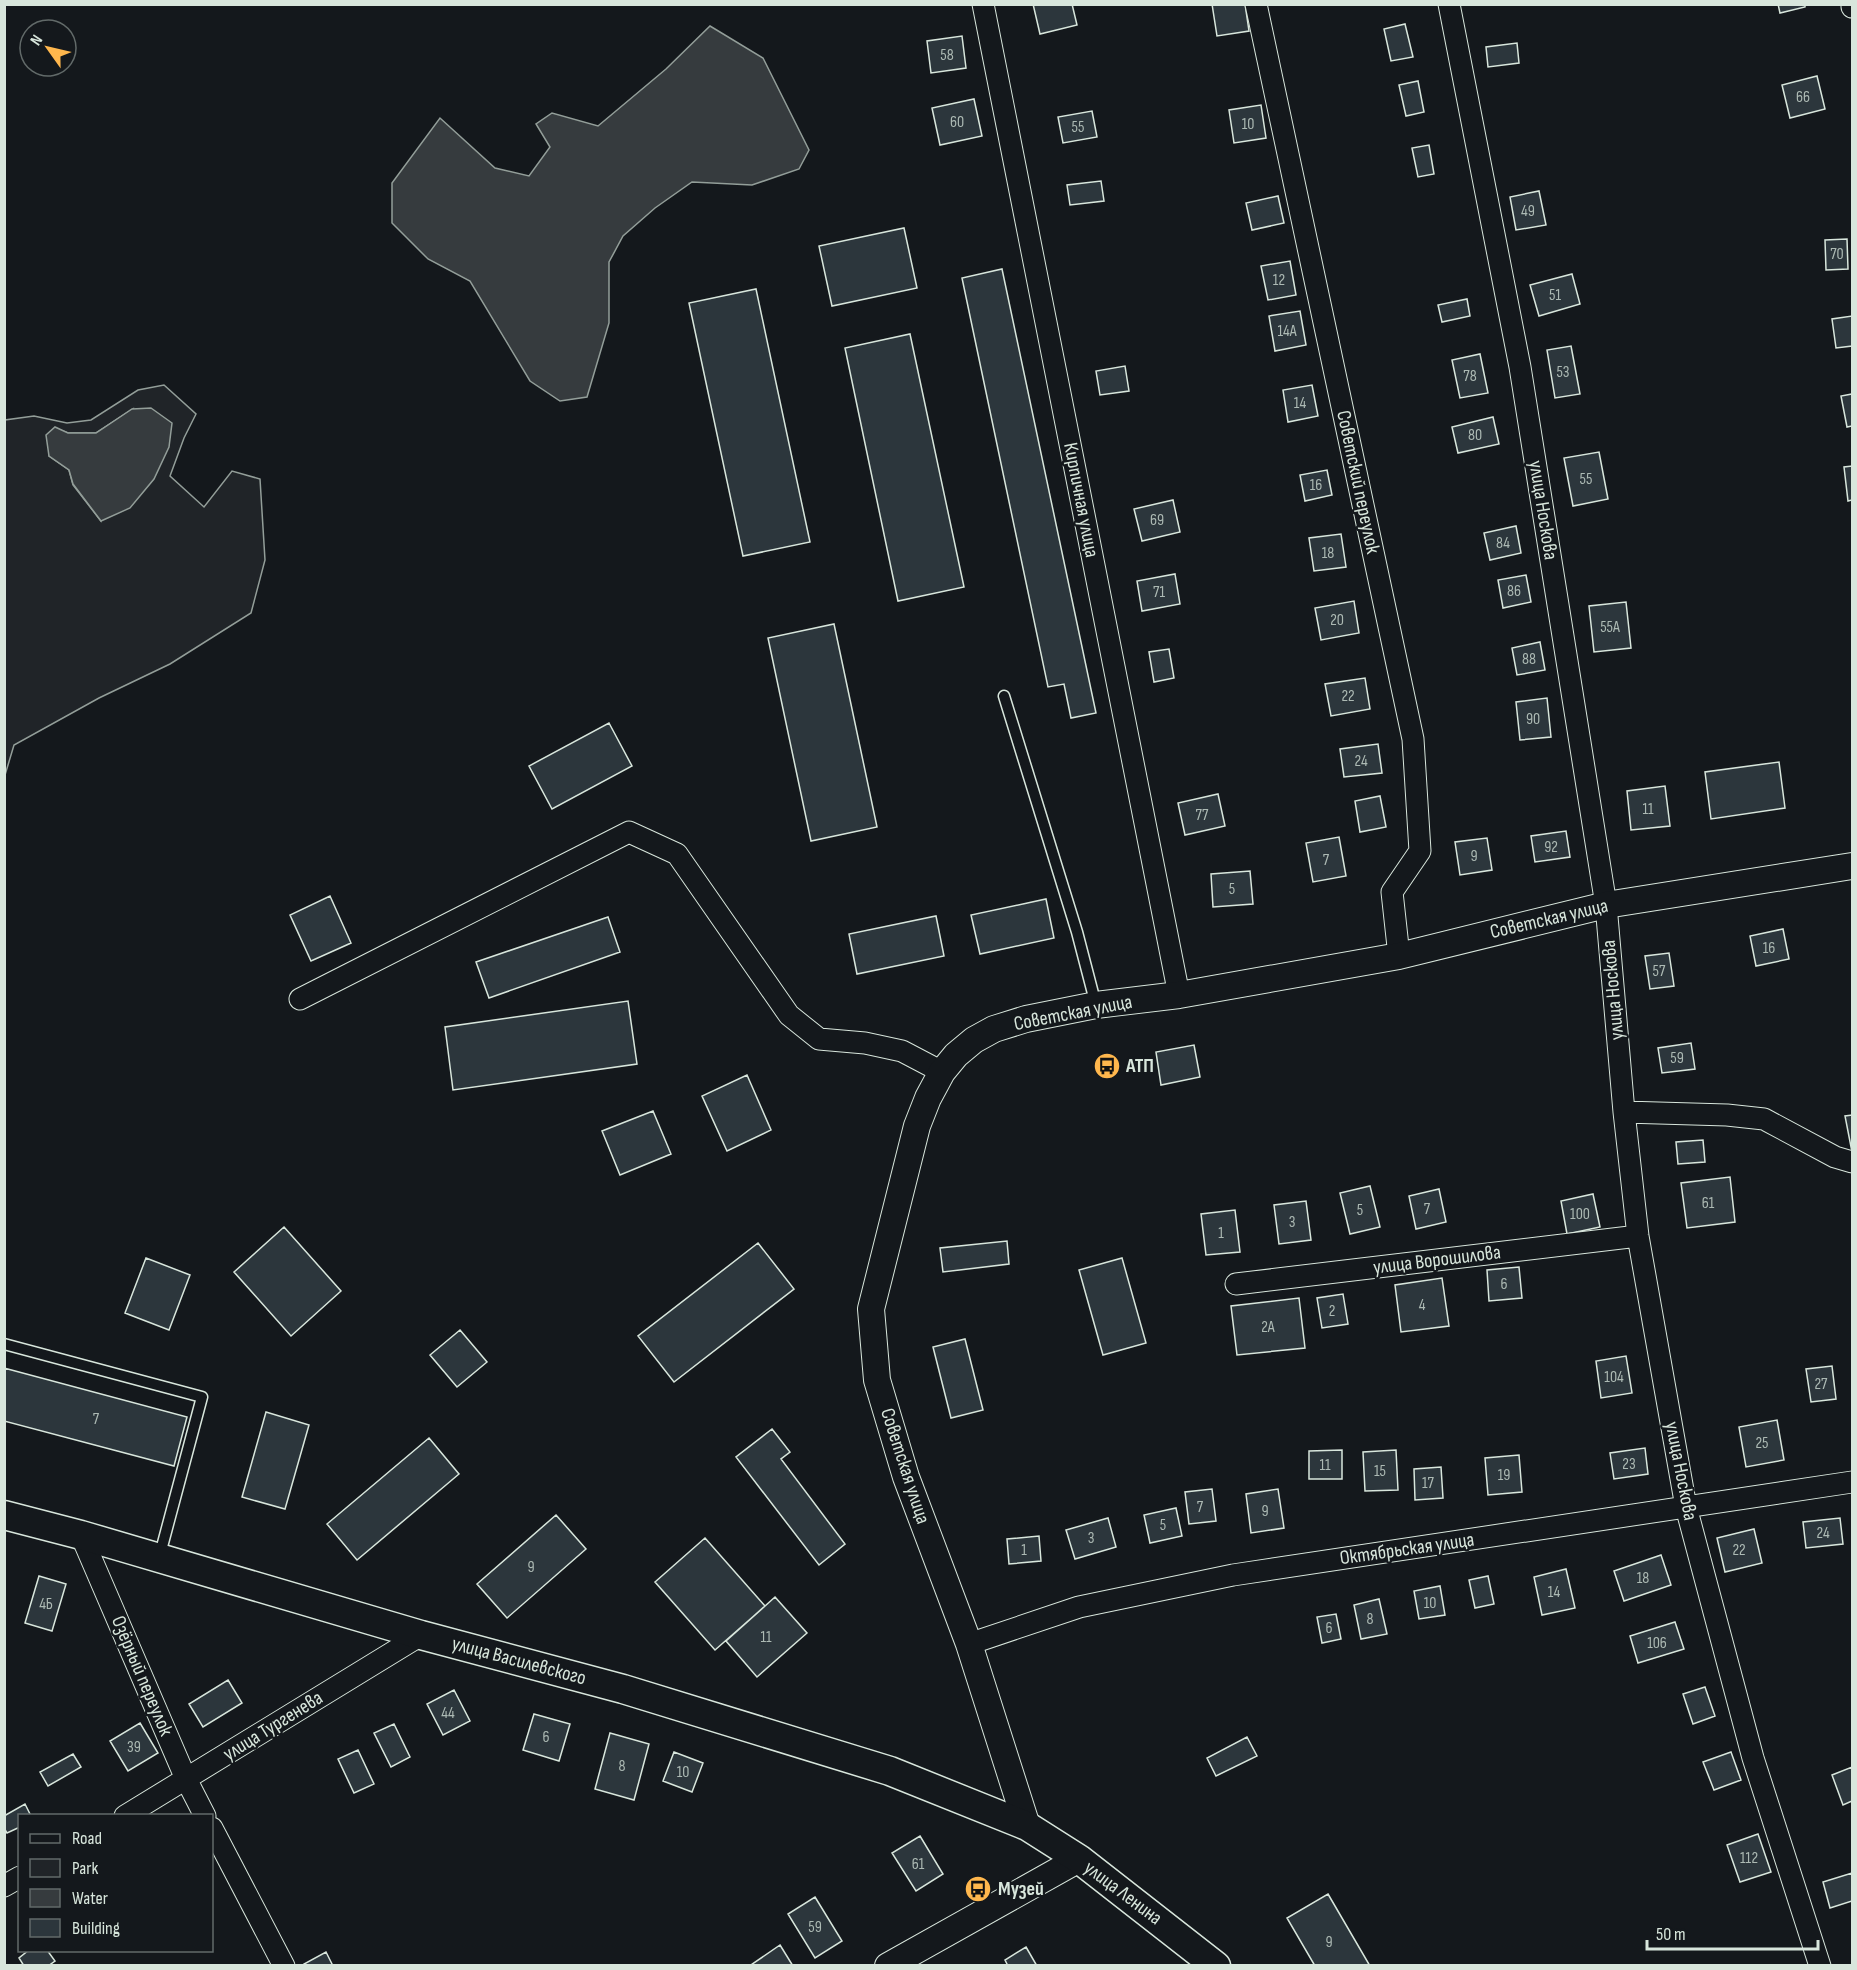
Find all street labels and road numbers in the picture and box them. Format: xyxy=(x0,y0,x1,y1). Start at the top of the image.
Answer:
street label: Советский переулок xyxy=(1331,408,1385,556)
street label: Кирпичная улица xyxy=(1058,440,1104,560)
street label: улица Носкова xyxy=(1523,459,1563,561)
street label: Советская улица xyxy=(1488,894,1610,944)
street label: улица Носкова xyxy=(1597,939,1629,1041)
street label: Советская улица xyxy=(1012,990,1134,1036)
street label: улица Ворошилова xyxy=(1372,1240,1502,1280)
street label: Советская улица xyxy=(875,1405,935,1527)
street label: улица Носкова xyxy=(1660,1419,1702,1523)
street label: Октябрьская улица xyxy=(1338,1528,1476,1570)
street label: Озёрный переулок xyxy=(106,1612,178,1740)
street label: улица Василевского xyxy=(449,1632,589,1690)
street label: улица Тургенева xyxy=(219,1686,327,1766)
street label: улица Ленина xyxy=(1079,1856,1167,1930)

